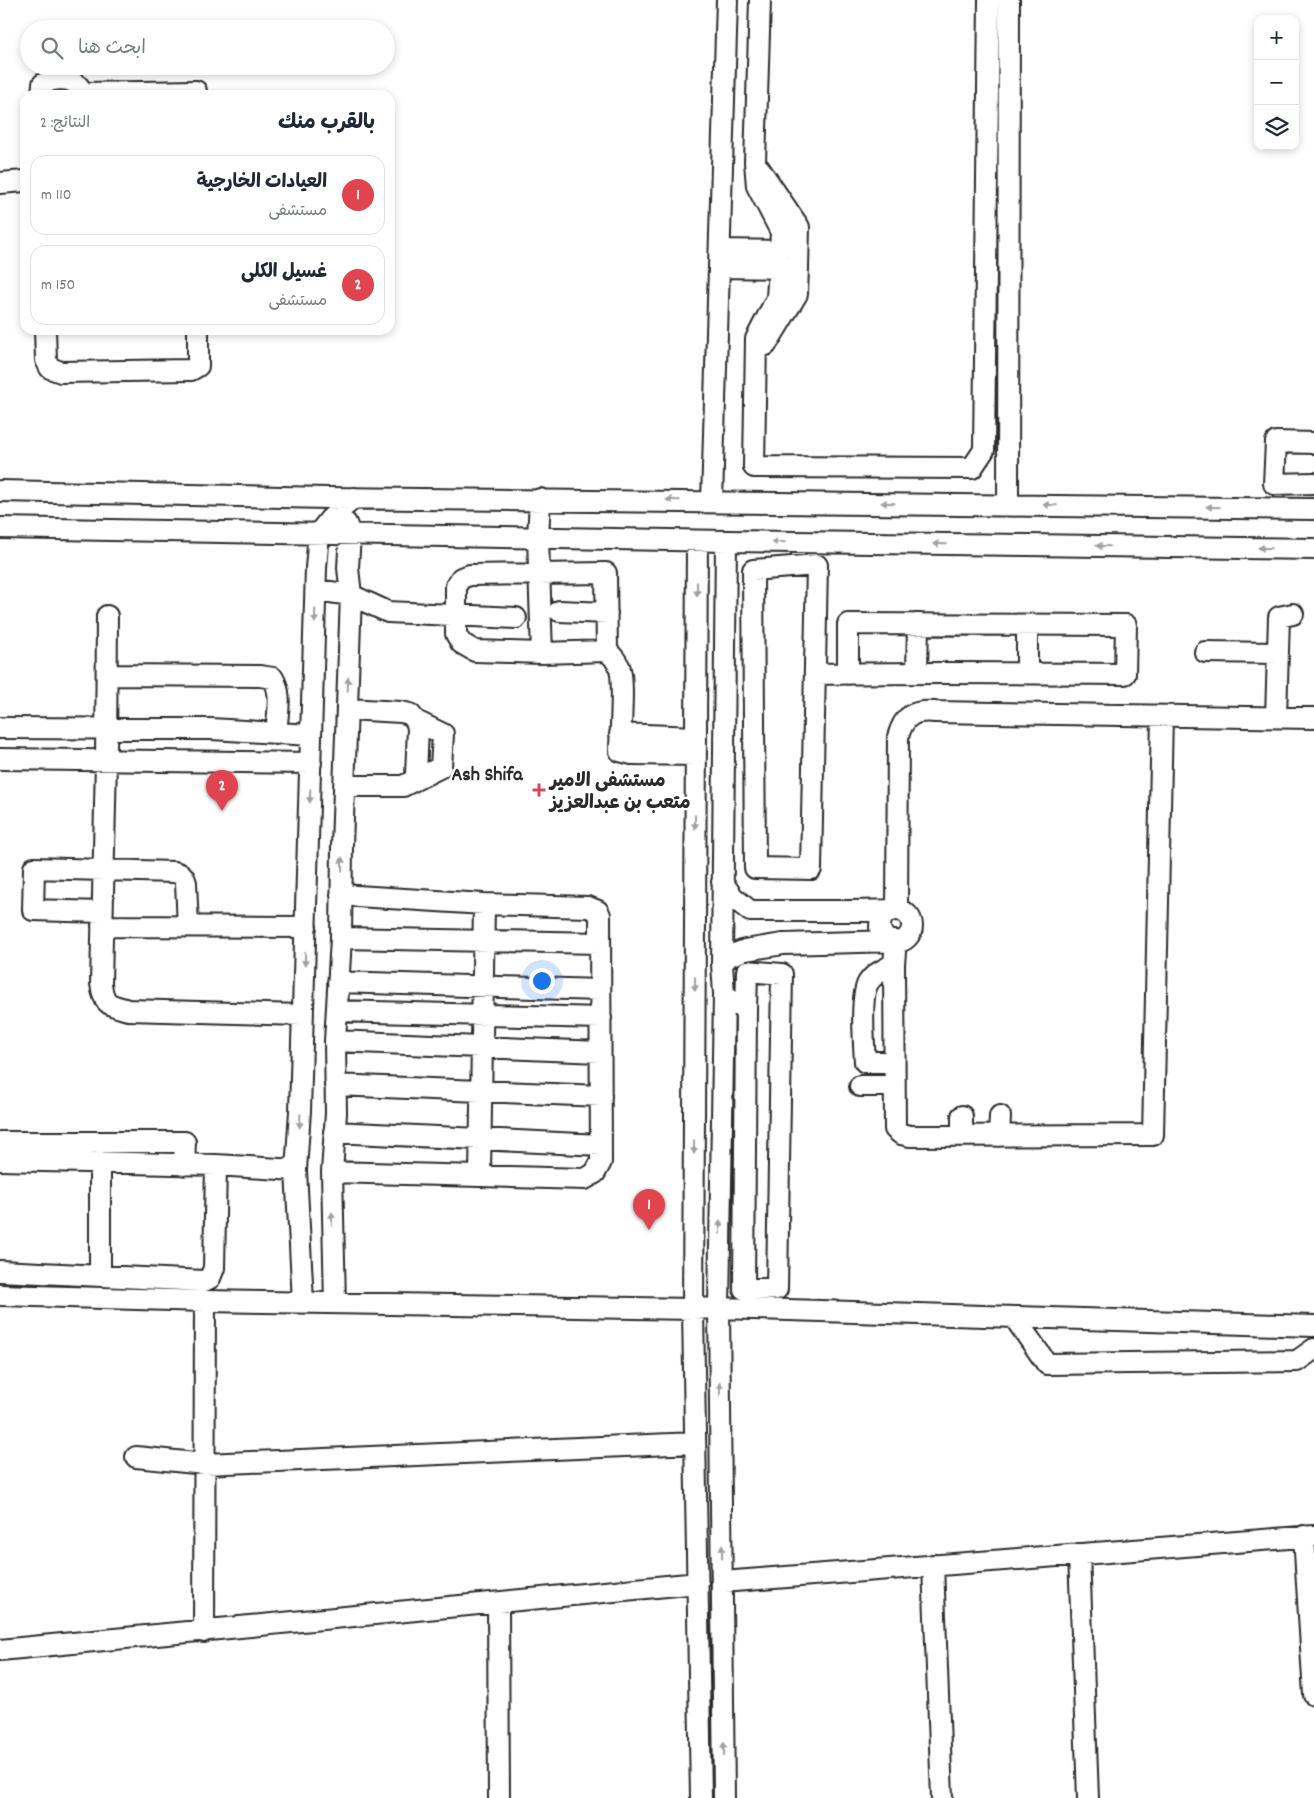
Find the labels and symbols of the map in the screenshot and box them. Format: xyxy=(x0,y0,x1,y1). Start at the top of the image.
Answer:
one-way arrow xyxy=(665,496,681,504)
one-way arrow xyxy=(880,499,896,507)
one-way arrow xyxy=(1042,501,1058,509)
one-way arrow xyxy=(1205,503,1221,511)
one-way arrow xyxy=(770,538,786,546)
one-way arrow xyxy=(932,540,948,548)
one-way arrow xyxy=(1095,542,1111,550)
one-way arrow xyxy=(1257,544,1273,552)
one-way arrow xyxy=(693,582,701,598)
one-way arrow xyxy=(310,609,318,625)
one-way arrow xyxy=(344,676,352,692)
district label: Ash Shifa xyxy=(451,762,523,790)
place label: مستشفى الامير متعب بن عبدالعزيز xyxy=(548,769,690,818)
pin: 2 xyxy=(206,770,238,811)
marker: مستشفى الامير متعب بن عبدالعزيز xyxy=(532,783,546,797)
one-way arrow xyxy=(306,789,314,805)
one-way arrow xyxy=(691,814,699,830)
one-way arrow xyxy=(338,856,346,872)
one-way arrow xyxy=(300,951,308,967)
your location xyxy=(529,968,555,994)
one-way arrow xyxy=(690,977,698,993)
one-way arrow xyxy=(295,1113,303,1129)
one-way arrow xyxy=(689,1139,697,1155)
pin: 1 xyxy=(633,1189,665,1230)
one-way arrow xyxy=(328,1210,336,1226)
one-way arrow xyxy=(716,1219,724,1235)
one-way arrow xyxy=(716,1381,724,1397)
one-way arrow xyxy=(718,1544,726,1560)
one-way arrow xyxy=(720,1741,728,1757)

